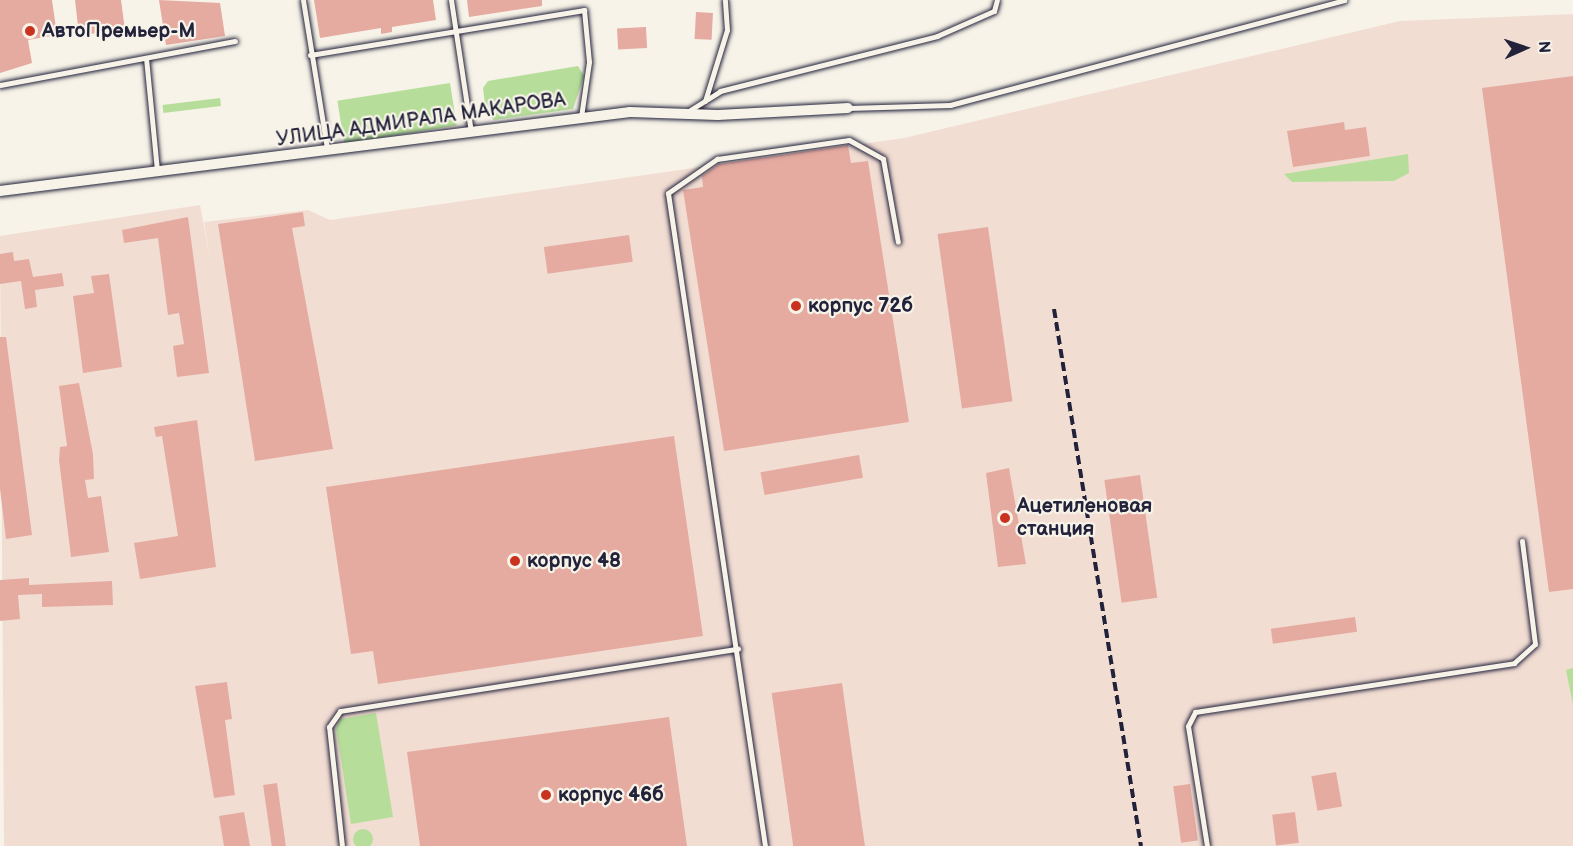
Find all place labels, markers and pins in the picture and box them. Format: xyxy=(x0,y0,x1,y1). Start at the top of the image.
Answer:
place label: АвтоПремьер-М xyxy=(42,19,195,43)
marker: АвтоПремьер-М xyxy=(23,24,37,38)
place label: корпус 72б xyxy=(808,294,913,318)
marker: корпус 72б xyxy=(789,299,803,313)
place label: Ацетиленовая станция xyxy=(1017,494,1152,541)
marker: Ацетиленовая станция xyxy=(998,511,1012,525)
place label: корпус 48 xyxy=(527,549,621,573)
marker: корпус 48 xyxy=(508,554,522,568)
place label: корпус 46б xyxy=(558,783,664,807)
marker: корпус 46б xyxy=(539,788,553,802)

